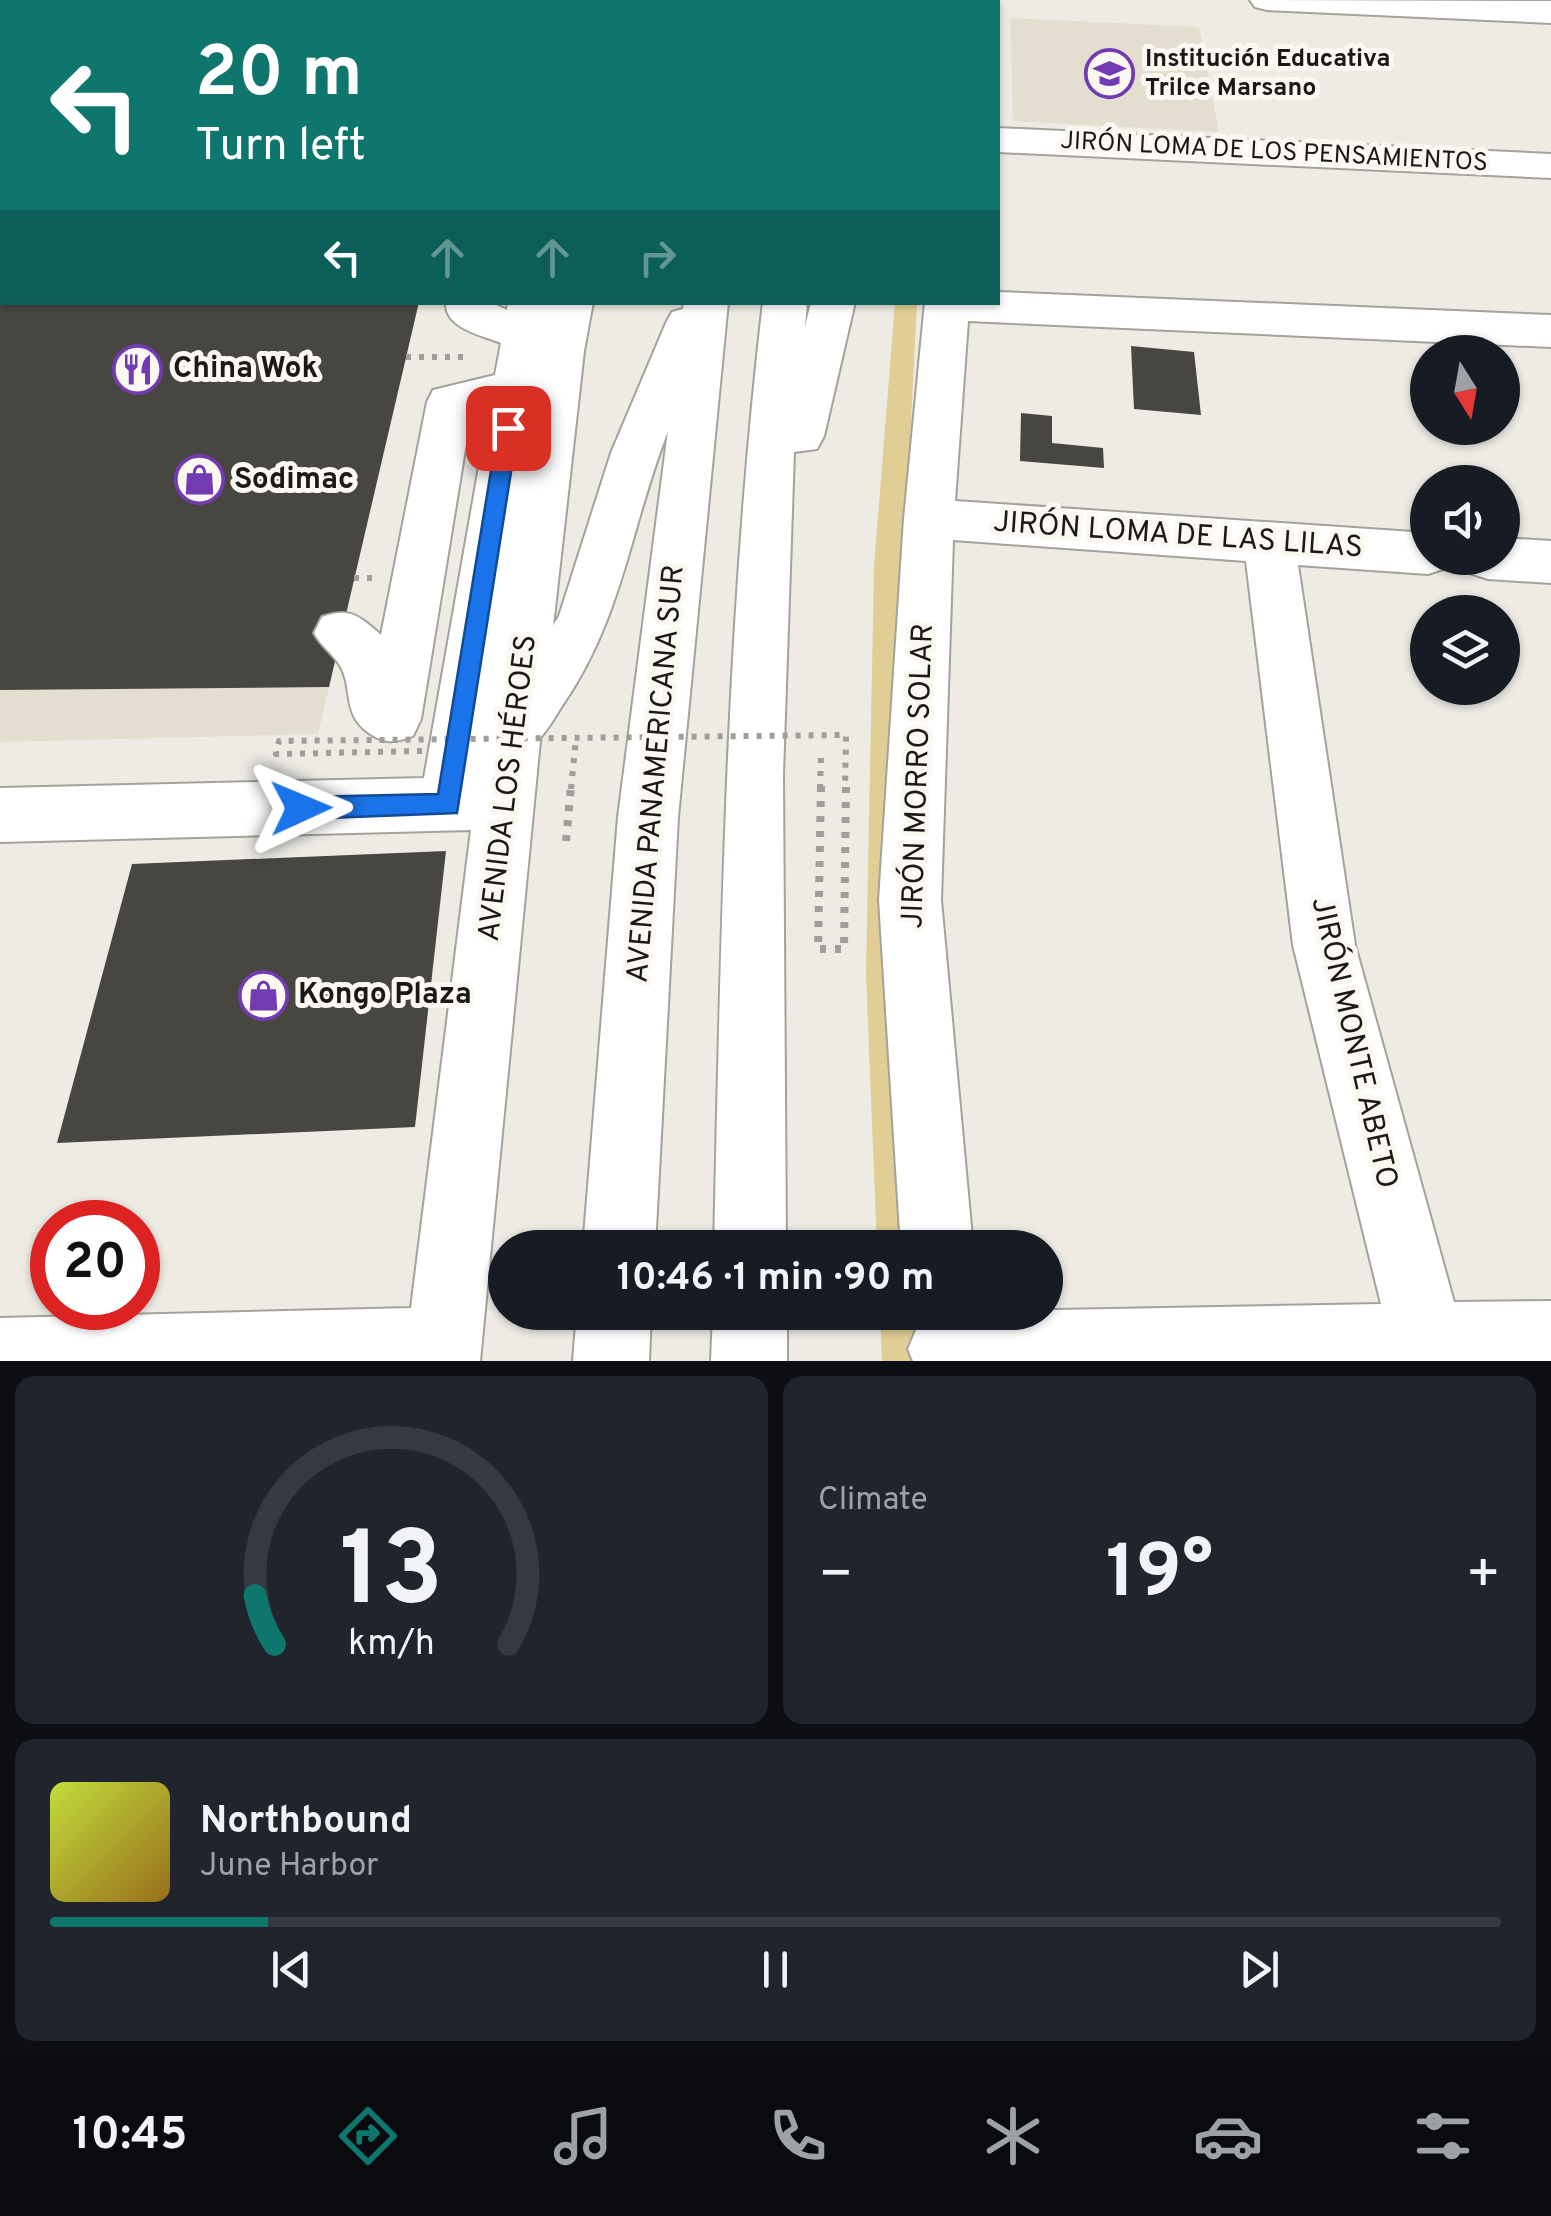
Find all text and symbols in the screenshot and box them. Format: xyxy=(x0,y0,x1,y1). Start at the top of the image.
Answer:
text: 20 m xyxy=(195,32,363,121)
icon: left xyxy=(30,40,160,170)
place label: Institución Educativa Trilce Marsano xyxy=(1145,44,1390,105)
school or university icon: Institución Educativa Trilce Marsano xyxy=(1084,48,1136,100)
text: Turn left xyxy=(195,119,366,176)
street label: JIRÓN LOMA DE LOS PENSAMIENTOS xyxy=(1059,125,1489,180)
icon: left xyxy=(315,230,370,285)
icon: ahead xyxy=(420,230,475,285)
icon: ahead xyxy=(525,230,580,285)
icon: right xyxy=(630,230,685,285)
north arrow xyxy=(1410,335,1520,445)
map controls xyxy=(1410,335,1520,705)
restaurant icon: China Wok xyxy=(112,343,164,395)
place label: China Wok xyxy=(173,351,318,388)
pin xyxy=(466,386,551,471)
icon: arrive xyxy=(481,401,536,456)
shop icon: Sodimac xyxy=(173,454,225,506)
place label: Sodimac xyxy=(234,462,354,499)
button: sound xyxy=(1410,465,1520,575)
street label: JIRÓN LOMA DE LAS LILAS xyxy=(992,502,1364,567)
street label: AVENIDA PANAMERICANA SUR xyxy=(620,563,694,985)
button: layers xyxy=(1410,595,1520,705)
street label: JIRÓN MORRO SOLAR xyxy=(892,622,943,929)
street label: AVENIDA LOS HÉROES xyxy=(470,632,546,944)
position arrow xyxy=(249,756,353,860)
street label: JIRÓN MONTE ABETO xyxy=(1301,893,1407,1192)
shop icon: Kongo Plaza xyxy=(237,969,289,1021)
place label: Kongo Plaza xyxy=(298,977,472,1014)
speed limit sign: 20 xyxy=(30,1200,160,1330)
text: 10:46 · 1 min · 90 m xyxy=(617,1255,934,1304)
text: Climate xyxy=(818,1481,928,1521)
text: 13 xyxy=(340,1510,443,1642)
text: 19° xyxy=(1106,1529,1213,1624)
text: − xyxy=(818,1542,853,1612)
text: + xyxy=(1466,1542,1501,1612)
text: km/h xyxy=(348,1622,435,1668)
text: Northbound xyxy=(200,1798,412,1847)
text: June Harbor xyxy=(200,1847,379,1887)
icon: previous xyxy=(264,1942,319,1997)
icon: pause xyxy=(748,1942,803,1997)
icon: next xyxy=(1232,1942,1287,1997)
icon: directions xyxy=(333,2101,403,2171)
icon: music xyxy=(548,2101,618,2171)
icon: phone xyxy=(763,2101,833,2171)
icon: climate xyxy=(978,2101,1048,2171)
icon: car xyxy=(1193,2101,1263,2171)
icon: filters xyxy=(1408,2101,1478,2171)
text: 10:45 xyxy=(73,2108,188,2165)

